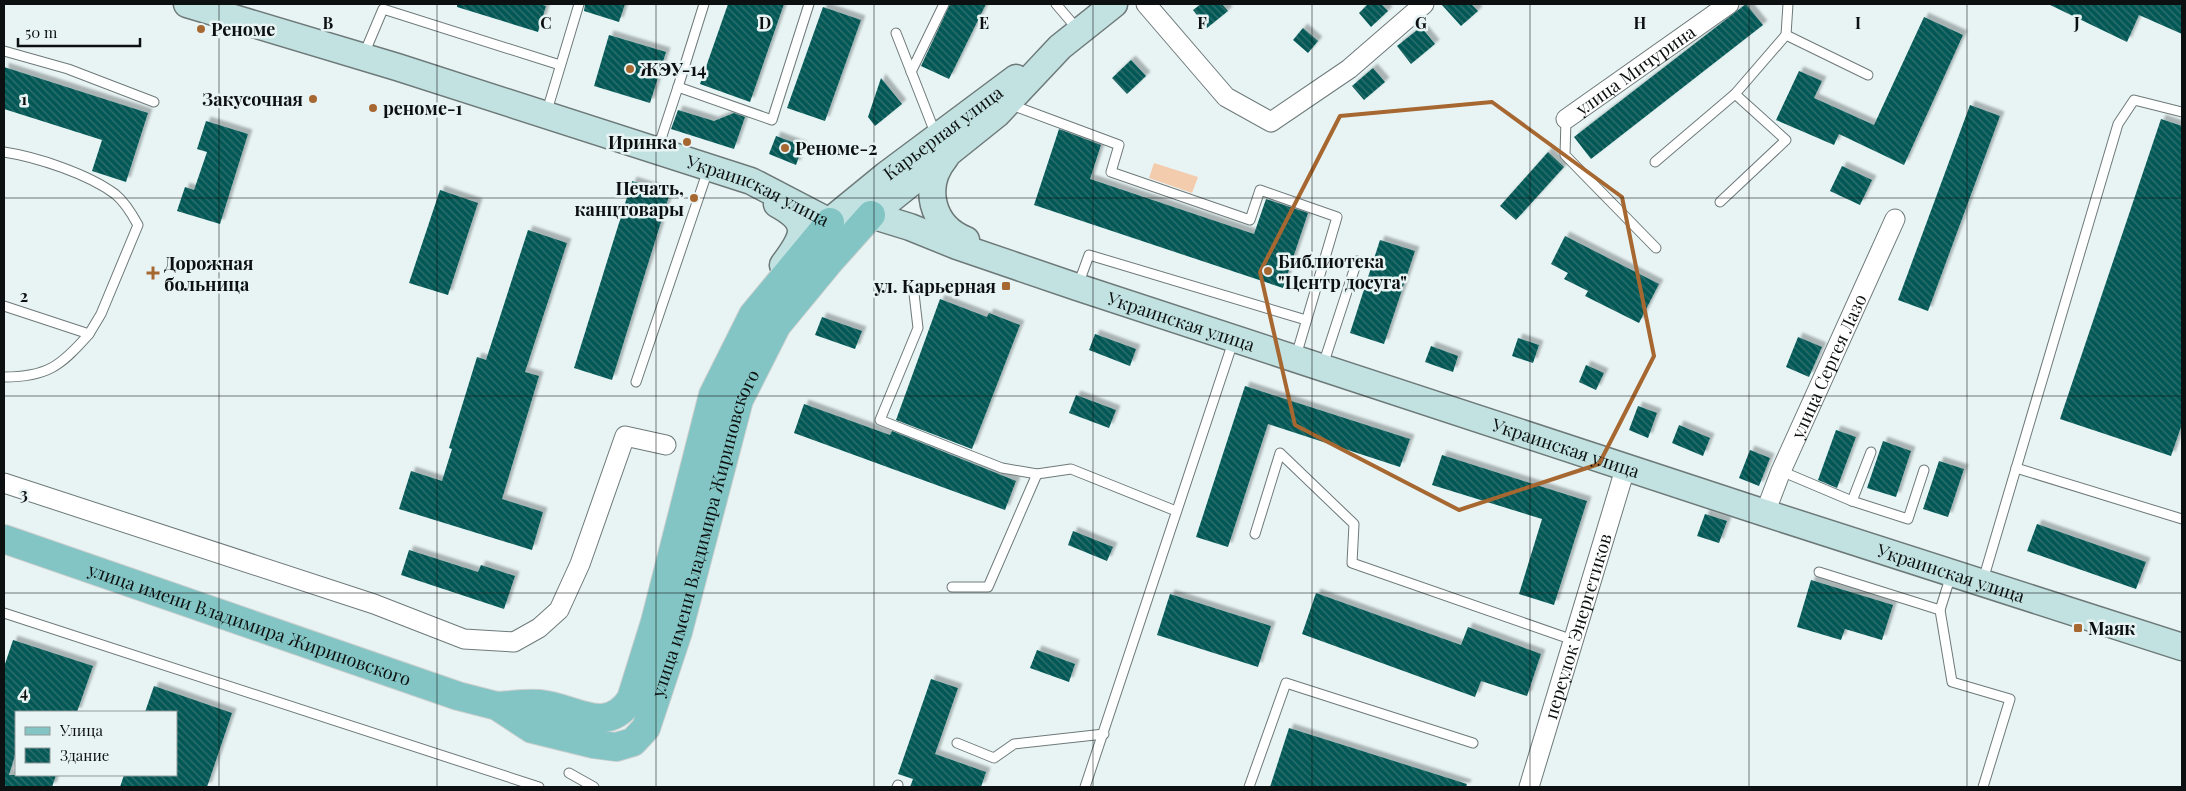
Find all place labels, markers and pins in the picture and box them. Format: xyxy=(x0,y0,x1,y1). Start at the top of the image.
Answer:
place label: Реноме xyxy=(211,17,275,41)
marker: Реноме xyxy=(195,23,207,35)
place label: ЖЭУ-14 xyxy=(639,57,707,81)
marker: ЖЭУ-14 xyxy=(624,63,636,75)
place label: Закусочная xyxy=(202,87,303,111)
marker: Закусочная xyxy=(307,93,319,105)
place label: реноме-1 xyxy=(383,96,462,120)
marker: реноме-1 xyxy=(367,102,379,114)
place label: Иринка xyxy=(608,130,678,154)
marker: Иринка xyxy=(681,136,693,148)
place label: Реноме-2 xyxy=(795,136,877,160)
marker: Реноме-2 xyxy=(779,142,791,154)
place label: Печать, канцтовары xyxy=(575,176,684,221)
marker: Печать, канцтовары xyxy=(688,192,700,204)
place label: Библиотека "Центр досуга" xyxy=(1278,249,1407,294)
place label: Дорожная больница xyxy=(164,251,253,296)
marker: Библиотека "Центр досуга" xyxy=(1262,265,1274,277)
marker: Дорожная больница xyxy=(146,266,160,280)
place label: ул. Карьерная xyxy=(873,274,996,298)
marker: ул. Карьерная xyxy=(1000,280,1012,292)
place label: Маяк xyxy=(2088,616,2135,640)
marker: Маяк xyxy=(2072,622,2084,634)

